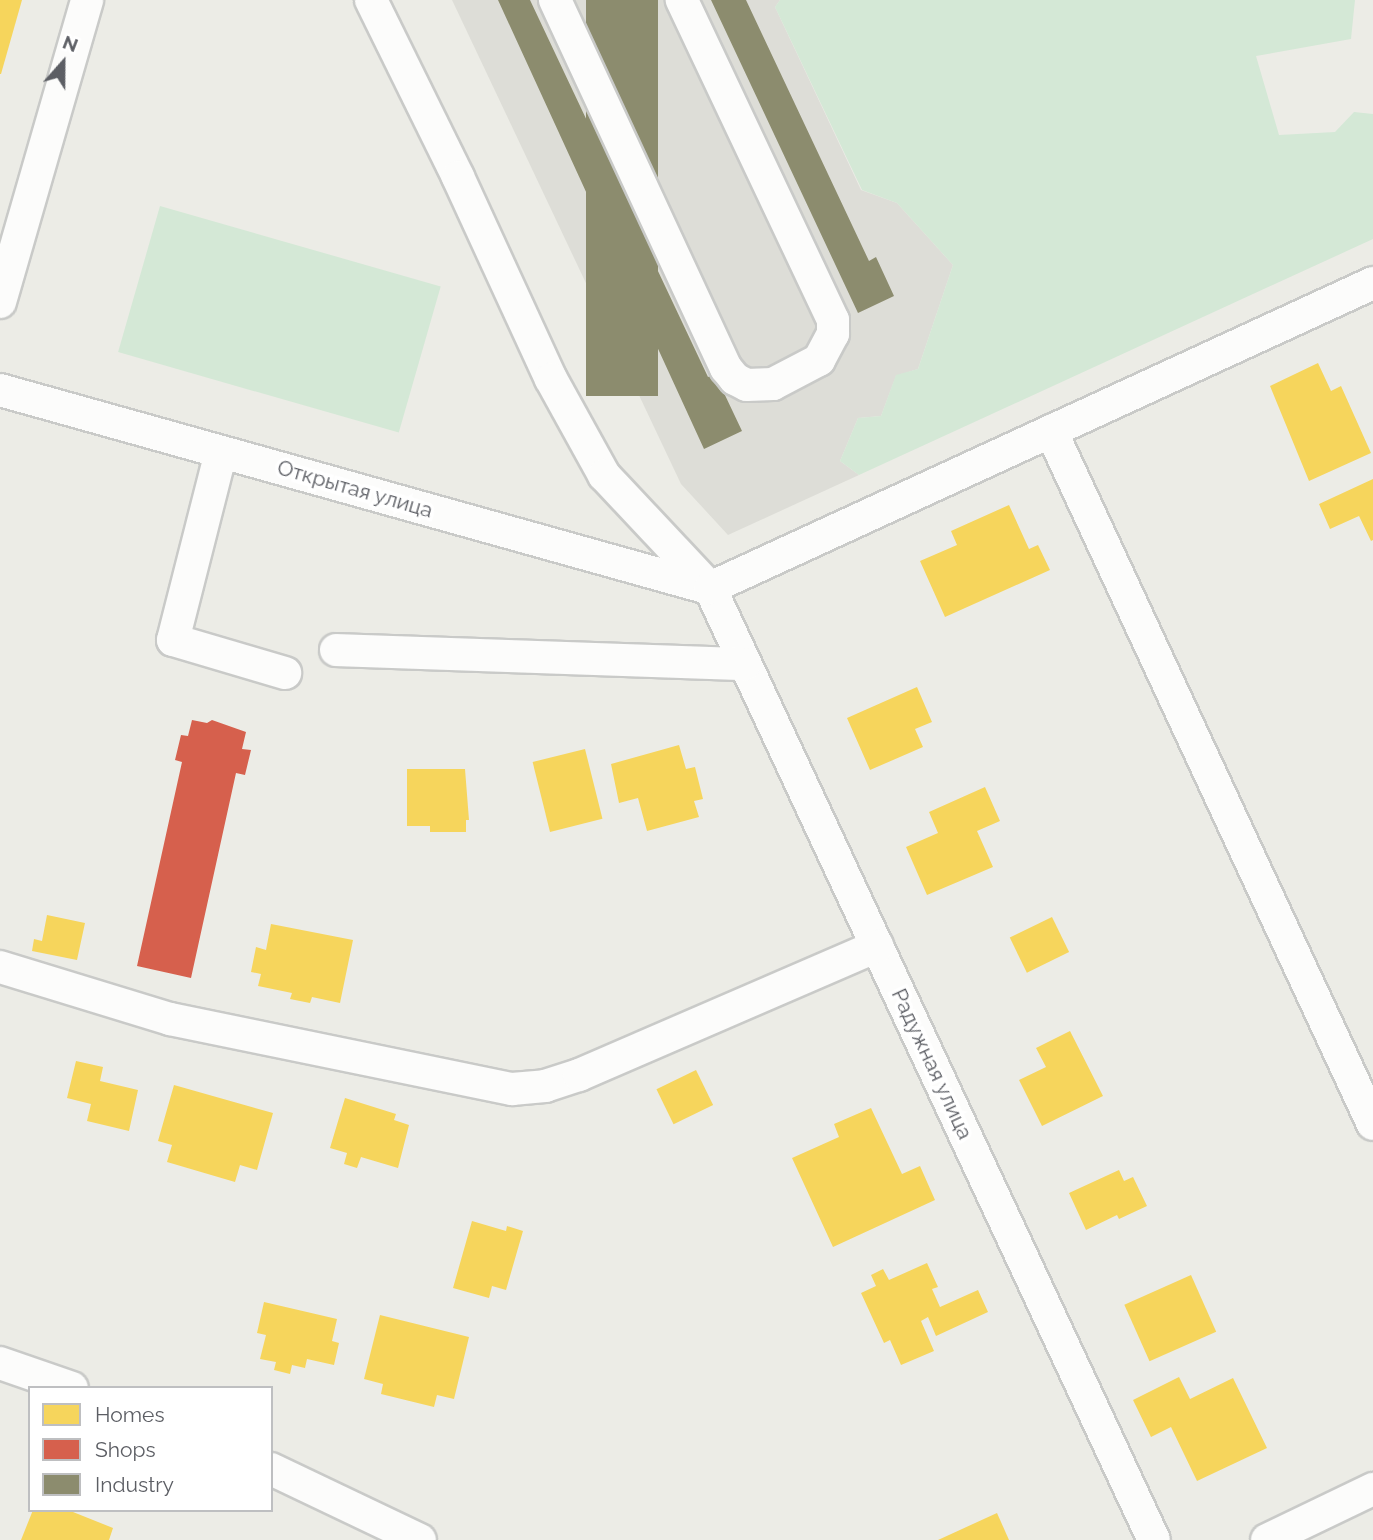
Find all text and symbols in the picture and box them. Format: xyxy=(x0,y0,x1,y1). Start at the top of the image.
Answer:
north arrow xyxy=(28,28,98,98)
text: N xyxy=(60,31,81,56)
street label: Открытая улица xyxy=(274,455,436,523)
street label: Радужная улица xyxy=(886,984,978,1144)
legend xyxy=(28,1386,273,1512)
text: Homes xyxy=(95,1402,165,1427)
text: Shops xyxy=(95,1437,156,1462)
text: Industry xyxy=(95,1472,174,1497)

